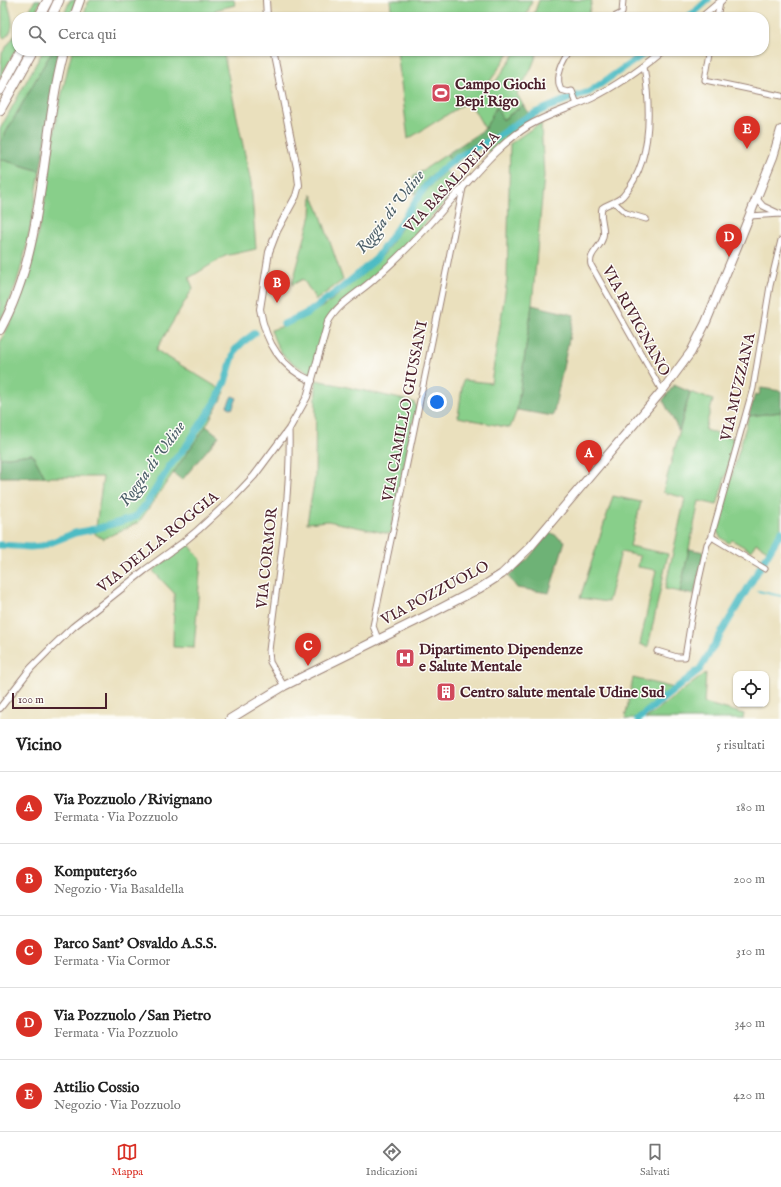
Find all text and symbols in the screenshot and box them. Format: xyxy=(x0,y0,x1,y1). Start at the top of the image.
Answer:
search box xyxy=(12,12,769,56)
icon: search xyxy=(26,23,48,45)
text: Cerca qui xyxy=(58,25,117,44)
place label: Campo Giochi Bepi Rigo xyxy=(455,75,546,111)
sports icon: Campo Giochi Bepi Rigo xyxy=(430,82,452,104)
pin: E xyxy=(734,116,760,149)
street label: VIA BASALDELLA xyxy=(399,127,505,237)
water label: Roggia di Udine xyxy=(352,166,430,258)
pin: D xyxy=(716,224,742,257)
street label: VIA RIVIGNANO xyxy=(597,262,674,380)
pin: B xyxy=(264,270,290,303)
street label: VIA CAMILLO GIUSSANI xyxy=(378,318,432,504)
street label: VIA MUZZANA xyxy=(716,330,760,444)
your location xyxy=(427,392,447,412)
water label: Roggia di Udine xyxy=(115,417,191,510)
pin: A xyxy=(576,440,602,473)
street label: VIA DELLA ROGGIA xyxy=(93,487,223,597)
street label: VIA CORMOR xyxy=(252,506,282,610)
street label: VIA POZZUOLO xyxy=(377,557,492,630)
pin: C xyxy=(295,633,321,666)
place label: Dipartimento Dipendenze e Salute Mentale xyxy=(419,640,583,676)
hospital icon: Dipartimento Dipendenze e Salute Mentale xyxy=(394,647,416,669)
map controls xyxy=(733,671,769,707)
button: locate xyxy=(733,671,769,707)
building icon: Centro salute mentale Udine Sud xyxy=(435,681,457,703)
place label: Centro salute mentale Udine Sud xyxy=(460,683,666,702)
scale bar xyxy=(12,691,107,710)
text: 100 m xyxy=(18,693,44,707)
text: Vicino xyxy=(16,735,62,756)
text: 5 risultati xyxy=(716,737,765,754)
text: Via Pozzuolo / Rivignano xyxy=(54,790,212,809)
text: A xyxy=(25,799,33,816)
text: 180 m xyxy=(736,799,765,816)
text: Fermata · Via Pozzuolo xyxy=(54,809,178,826)
text: Komputer360 xyxy=(54,862,137,881)
text: B xyxy=(25,871,33,888)
text: 200 m xyxy=(733,871,765,888)
text: Negozio · Via Basaldella xyxy=(54,881,184,898)
text: Parco Sant' Osvaldo A.S.S. xyxy=(54,934,217,953)
text: C xyxy=(24,943,34,960)
text: 310 m xyxy=(736,943,765,960)
text: Fermata · Via Cormor xyxy=(54,953,170,970)
text: Via Pozzuolo / San Pietro xyxy=(54,1006,211,1025)
text: D xyxy=(24,1015,34,1032)
text: 340 m xyxy=(735,1015,765,1032)
text: Fermata · Via Pozzuolo xyxy=(54,1025,178,1042)
text: Attilio Cossio xyxy=(54,1078,139,1097)
text: E xyxy=(24,1087,34,1104)
text: 420 m xyxy=(733,1087,765,1104)
text: Negozio · Via Pozzuolo xyxy=(54,1097,181,1114)
tab: Mappa xyxy=(111,1141,143,1179)
tab: Indicazioni xyxy=(366,1141,417,1179)
tab: Salvati xyxy=(640,1141,670,1179)

